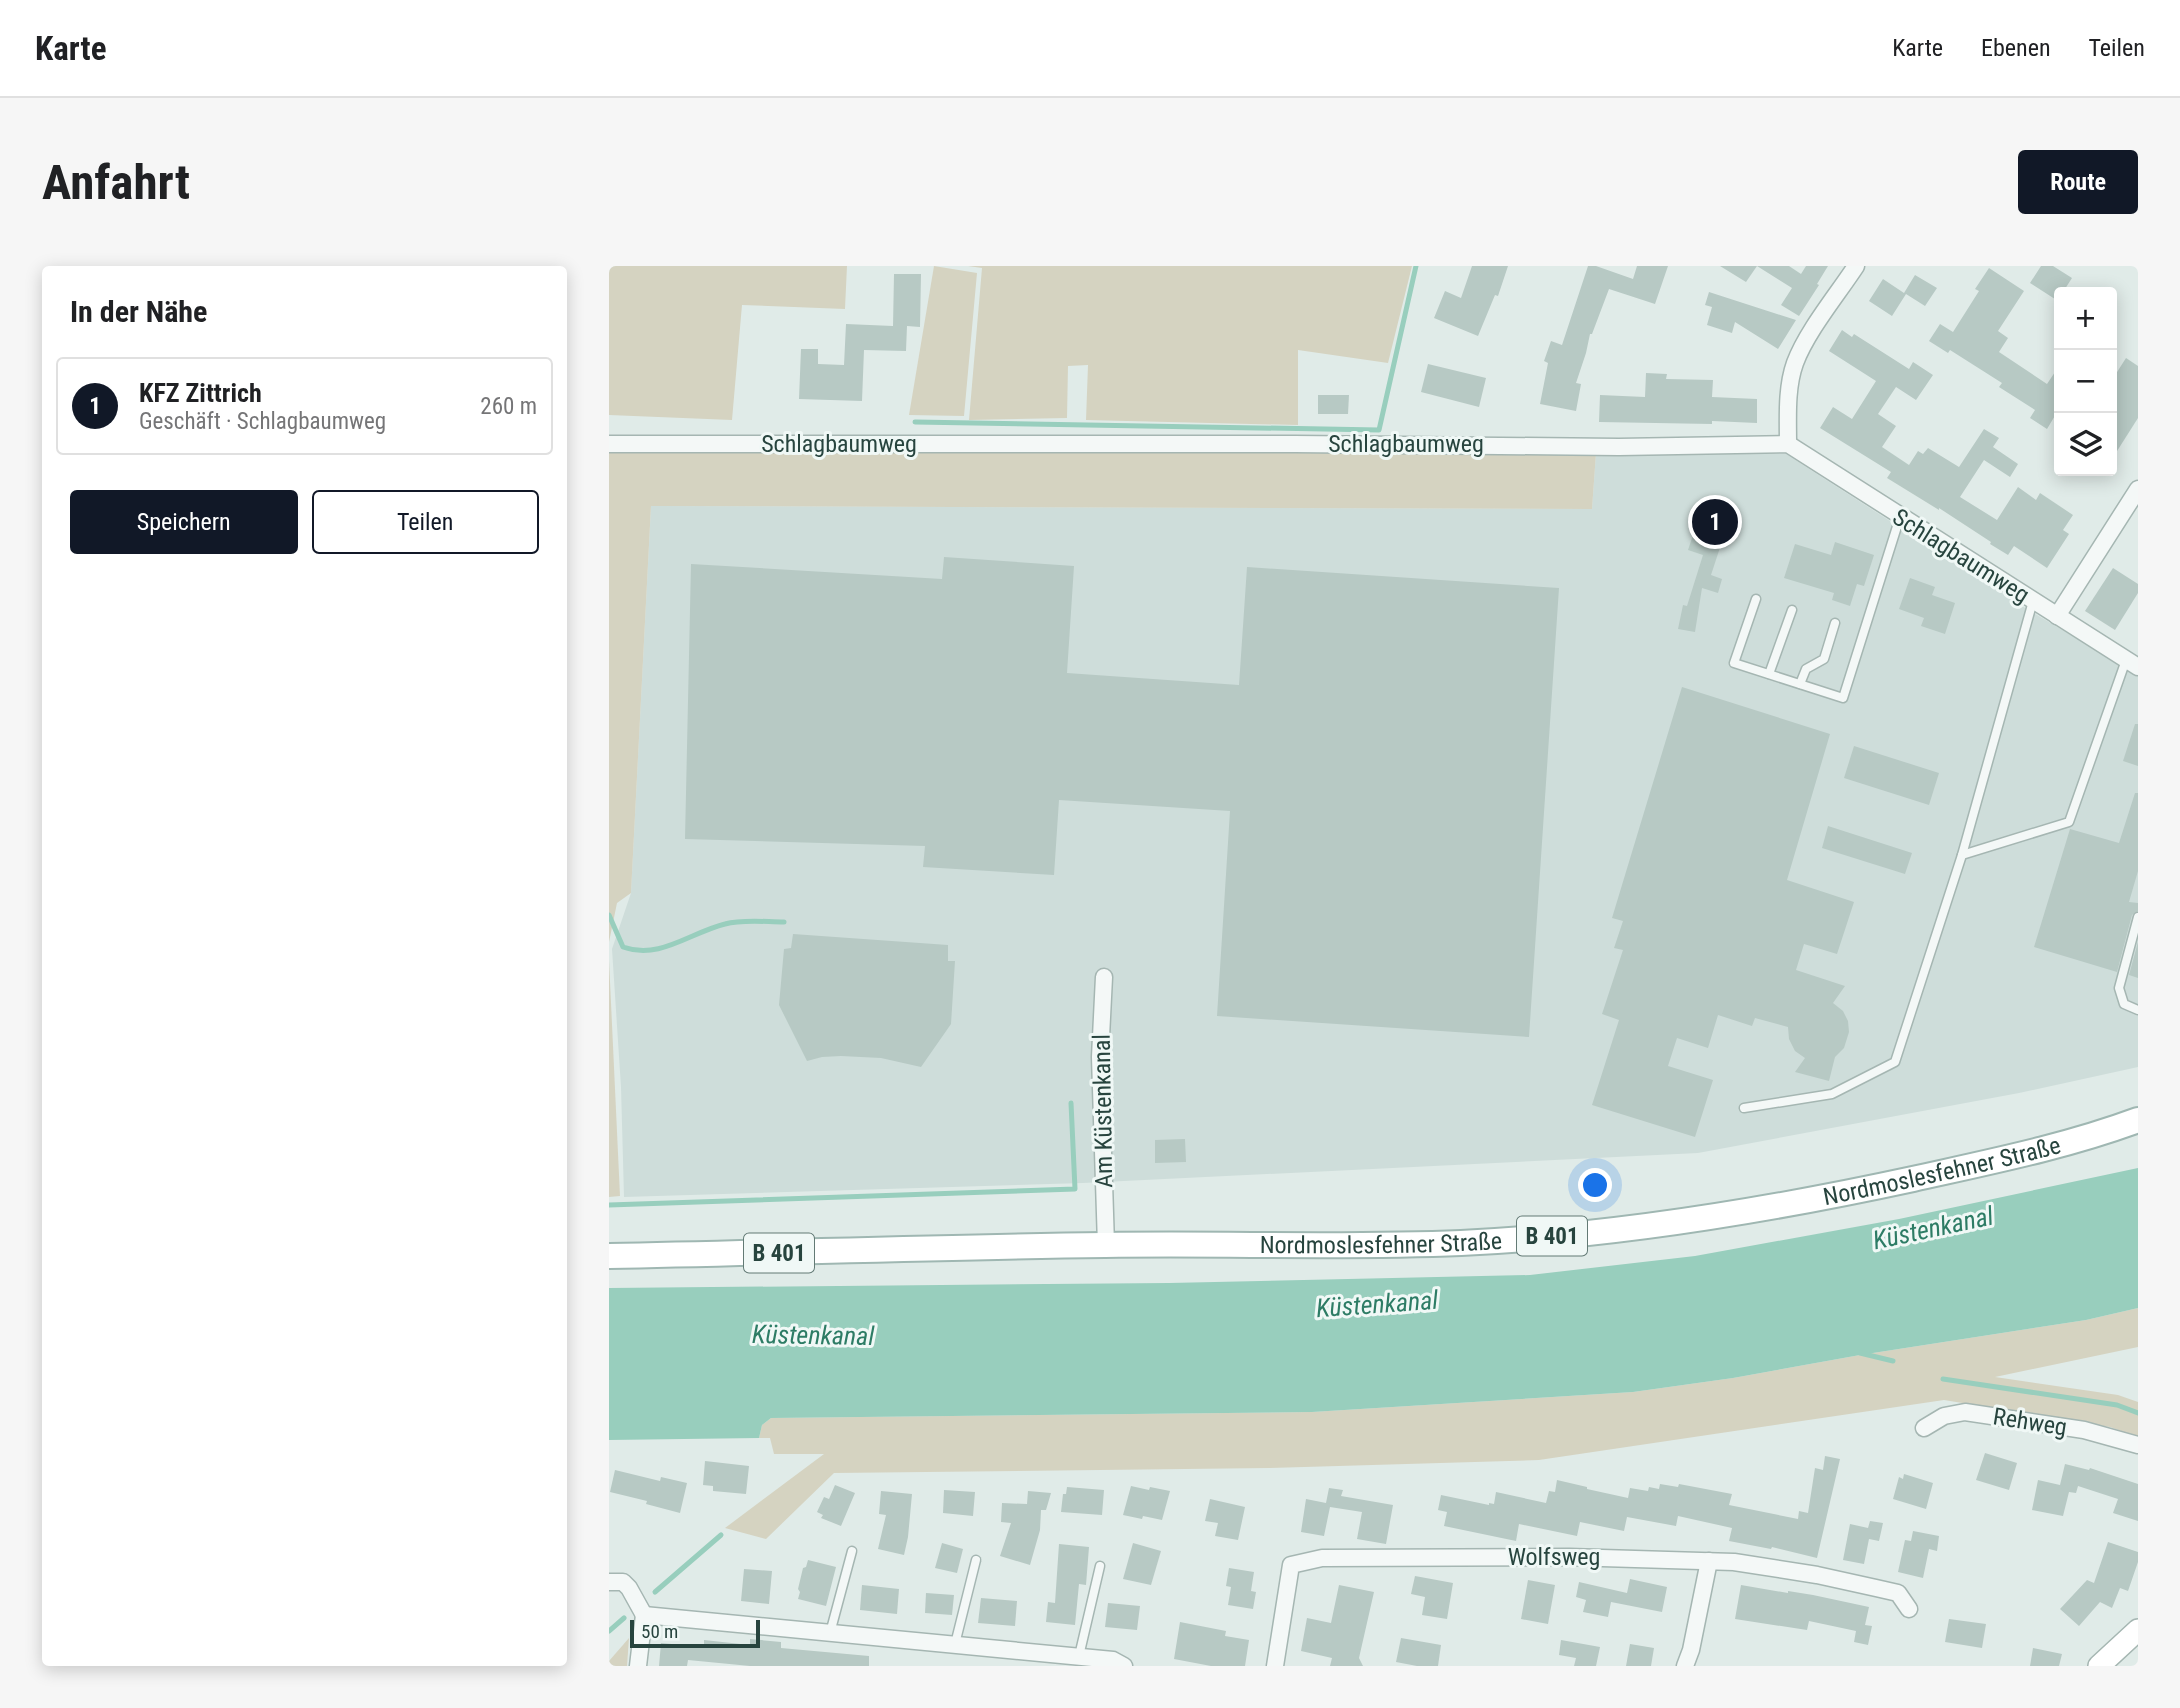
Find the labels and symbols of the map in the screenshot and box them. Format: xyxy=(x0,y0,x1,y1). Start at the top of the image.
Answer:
street label: Schlagbaumweg xyxy=(761,430,917,458)
street label: Schlagbaumweg xyxy=(1328,430,1484,458)
pin: 1 xyxy=(1692,496,1738,548)
street label: Schlagbaumweg xyxy=(1888,503,2034,609)
street label: Am Küstenkanal xyxy=(1088,1034,1118,1188)
street label: Nordmoslesfehner Straße xyxy=(1821,1131,2064,1211)
your location xyxy=(1578,1168,1612,1202)
water label: Küstenkanal xyxy=(1870,1200,1997,1255)
road number: B 401 xyxy=(1517,1217,1587,1256)
street label: Nordmoslesfehner Straße xyxy=(1260,1227,1503,1259)
road number: B 401 xyxy=(744,1234,814,1272)
water label: Küstenkanal xyxy=(1315,1285,1440,1323)
water label: Küstenkanal xyxy=(752,1319,876,1351)
street label: Rehweg xyxy=(1991,1402,2069,1442)
street label: Wolfsweg xyxy=(1508,1543,1600,1571)
scale bar xyxy=(630,1617,759,1649)

